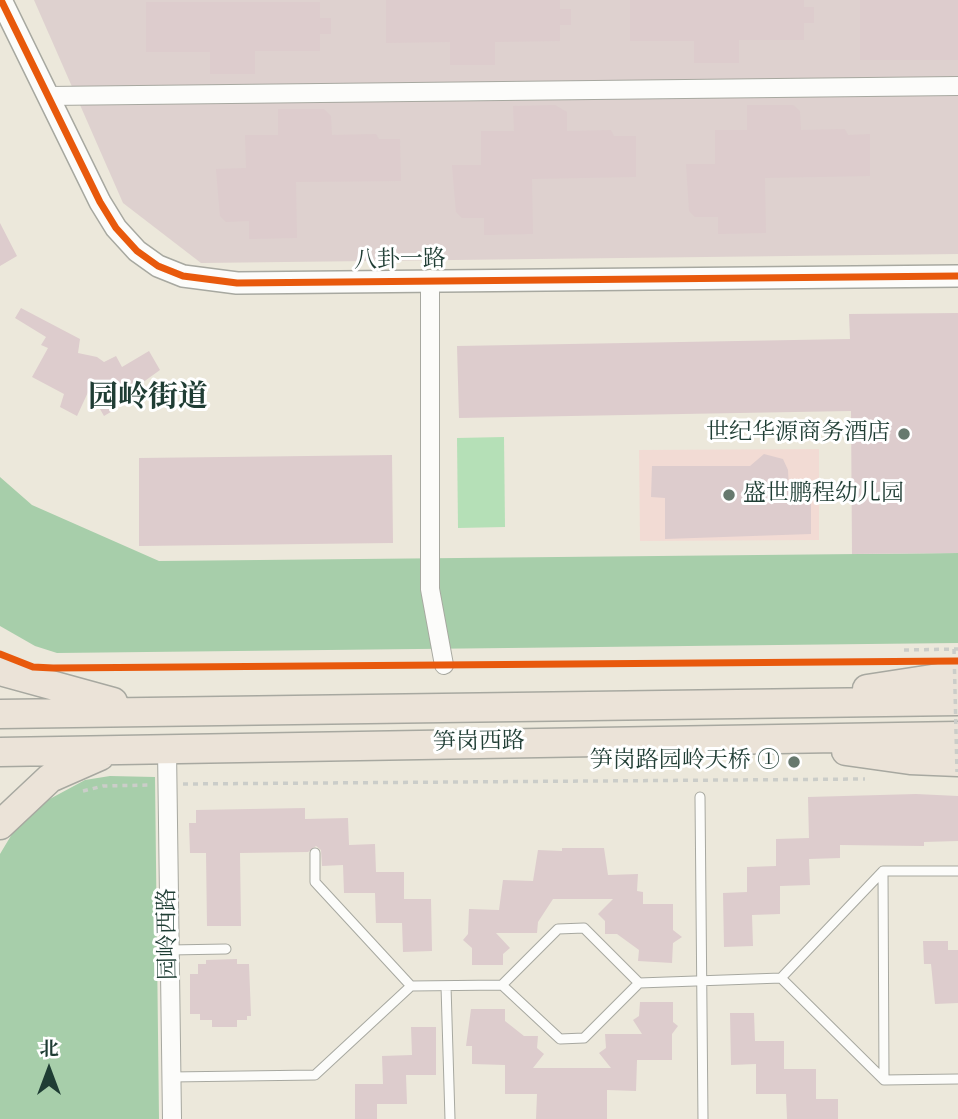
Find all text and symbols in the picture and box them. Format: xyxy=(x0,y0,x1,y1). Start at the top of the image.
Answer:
street label: 八卦一路 xyxy=(354,246,446,276)
district label: 园岭街道 xyxy=(88,381,208,417)
place label: 世纪华源商务酒店 xyxy=(706,420,890,448)
marker: 世纪华源商务酒店 xyxy=(896,426,912,442)
place label: 盛世鹏程幼儿园 xyxy=(743,481,904,509)
marker: 盛世鹏程幼儿园 xyxy=(721,487,737,503)
street label: 笋岗西路 xyxy=(433,728,525,758)
place label: 笋岗路园岭天桥 ① xyxy=(590,748,780,776)
marker: 笋岗路园岭天桥 ① xyxy=(786,754,802,770)
street label: 园岭西路 xyxy=(154,888,184,980)
north arrow xyxy=(14,1035,84,1105)
text: 北 xyxy=(39,1036,59,1062)

